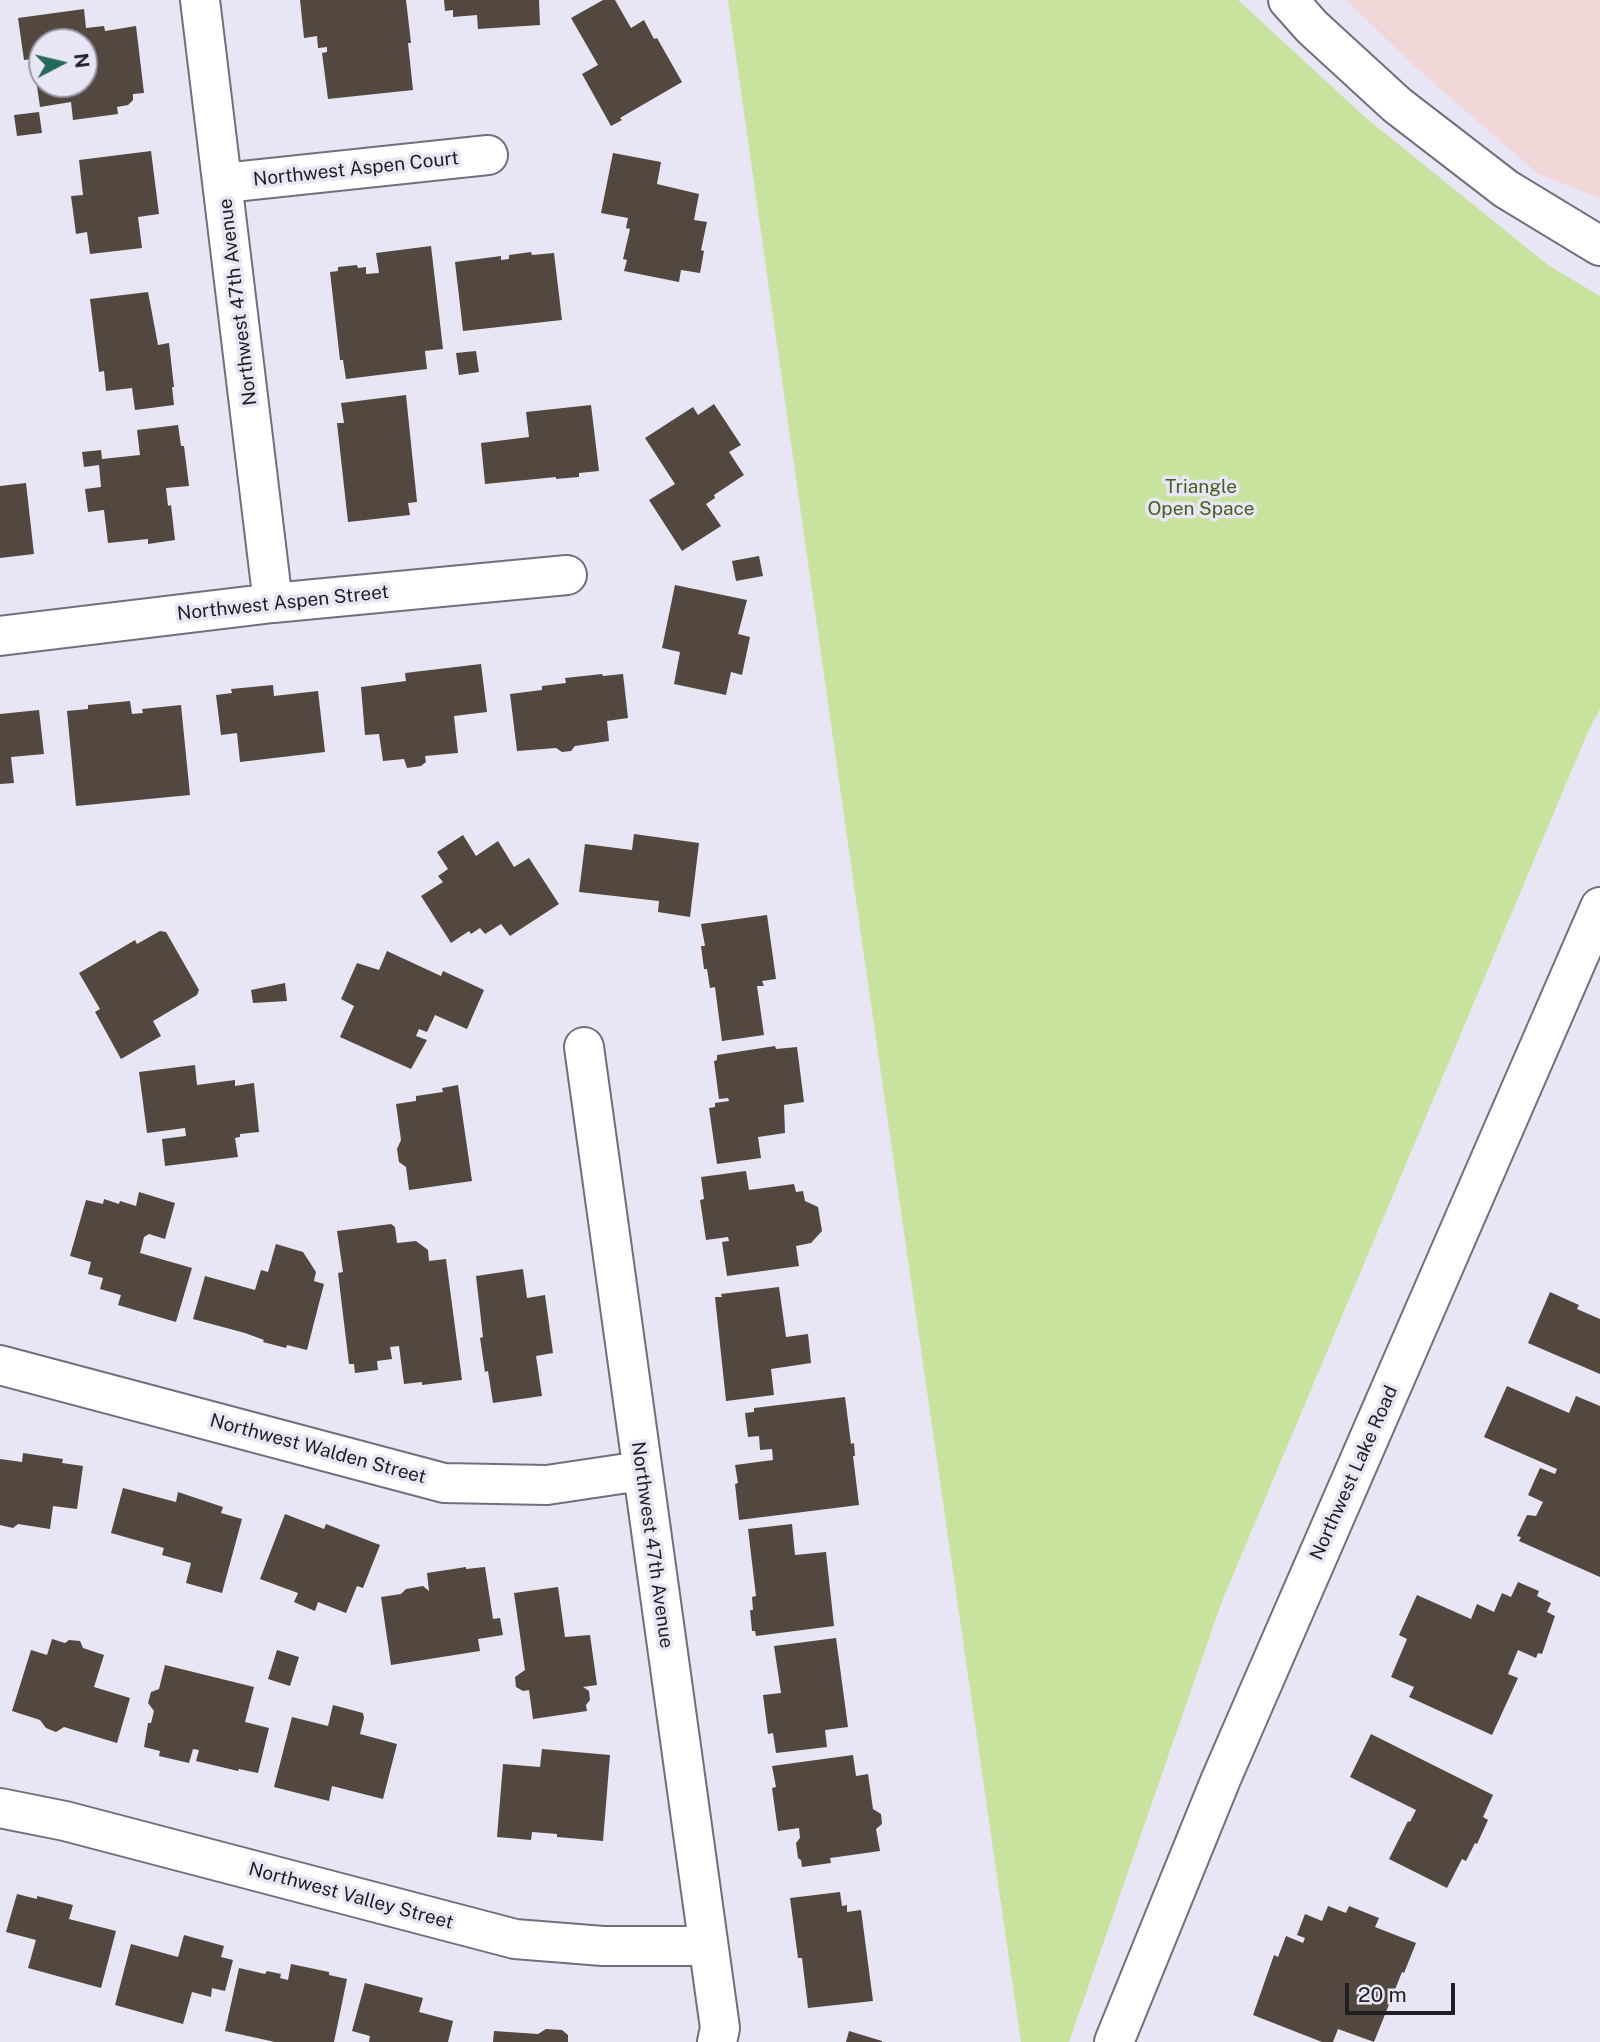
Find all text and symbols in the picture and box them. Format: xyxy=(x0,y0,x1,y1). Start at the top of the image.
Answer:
north arrow xyxy=(28,28,98,98)
text: N xyxy=(70,52,94,69)
street label: Northwest Aspen Court xyxy=(252,147,460,191)
street label: Northwest 47th Avenue xyxy=(214,197,262,407)
park label: Triangle Open Space xyxy=(1148,476,1254,520)
street label: Northwest Aspen Street xyxy=(176,581,390,625)
street label: Northwest Lake Road xyxy=(1305,1382,1403,1564)
street label: Northwest Walden Street xyxy=(207,1409,429,1489)
street label: Northwest 47th Avenue xyxy=(626,1440,678,1650)
street label: Northwest Valley Street xyxy=(246,1858,456,1934)
scale bar xyxy=(1348,1968,1458,2012)
text: 20 m xyxy=(1358,1982,1407,2007)

